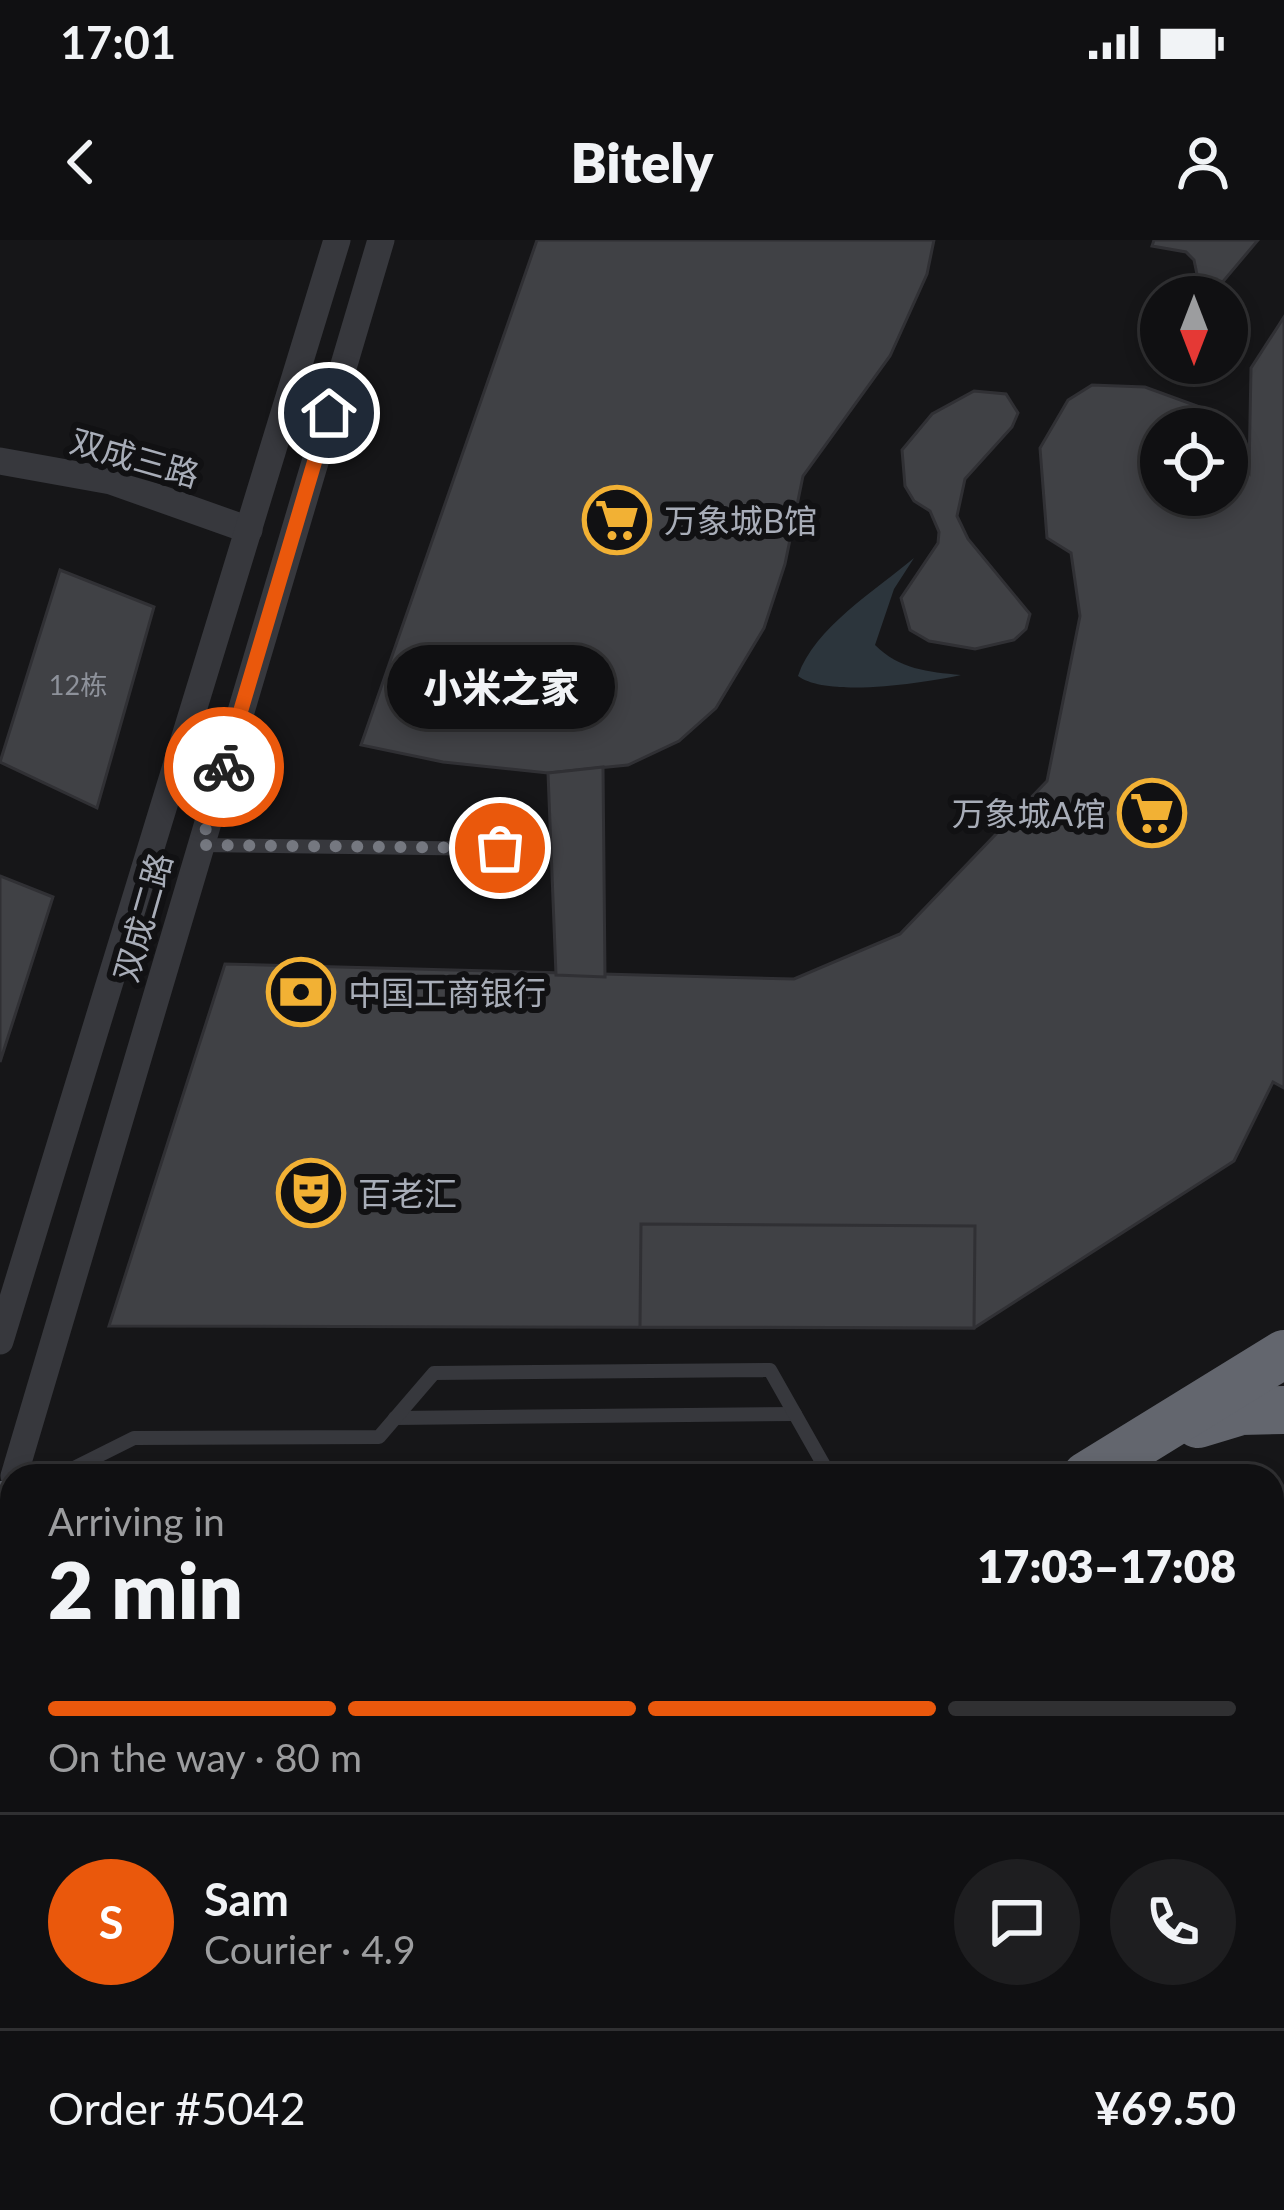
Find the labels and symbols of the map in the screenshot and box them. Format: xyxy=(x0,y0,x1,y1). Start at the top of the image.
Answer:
north arrow xyxy=(1140,276,1248,384)
pin xyxy=(278,362,380,464)
street label: 双成三路 xyxy=(66,420,204,494)
supermarket icon: 万象城B馆 xyxy=(582,485,652,555)
place label: 万象城B馆 xyxy=(664,500,817,540)
callout: 小米之家 xyxy=(386,644,614,728)
house number: 12栋 xyxy=(49,668,107,701)
courier xyxy=(164,707,284,827)
supermarket icon: 万象城A馆 xyxy=(1117,778,1187,848)
place label: 万象城A馆 xyxy=(952,793,1106,833)
pin xyxy=(449,797,551,899)
street label: 双成二路 xyxy=(105,848,179,986)
bank icon: 中国工商银行 xyxy=(266,957,336,1027)
place label: 中国工商银行 xyxy=(348,972,546,1012)
theatre icon: 百老汇 xyxy=(276,1158,346,1228)
place label: 百老汇 xyxy=(358,1173,457,1213)

